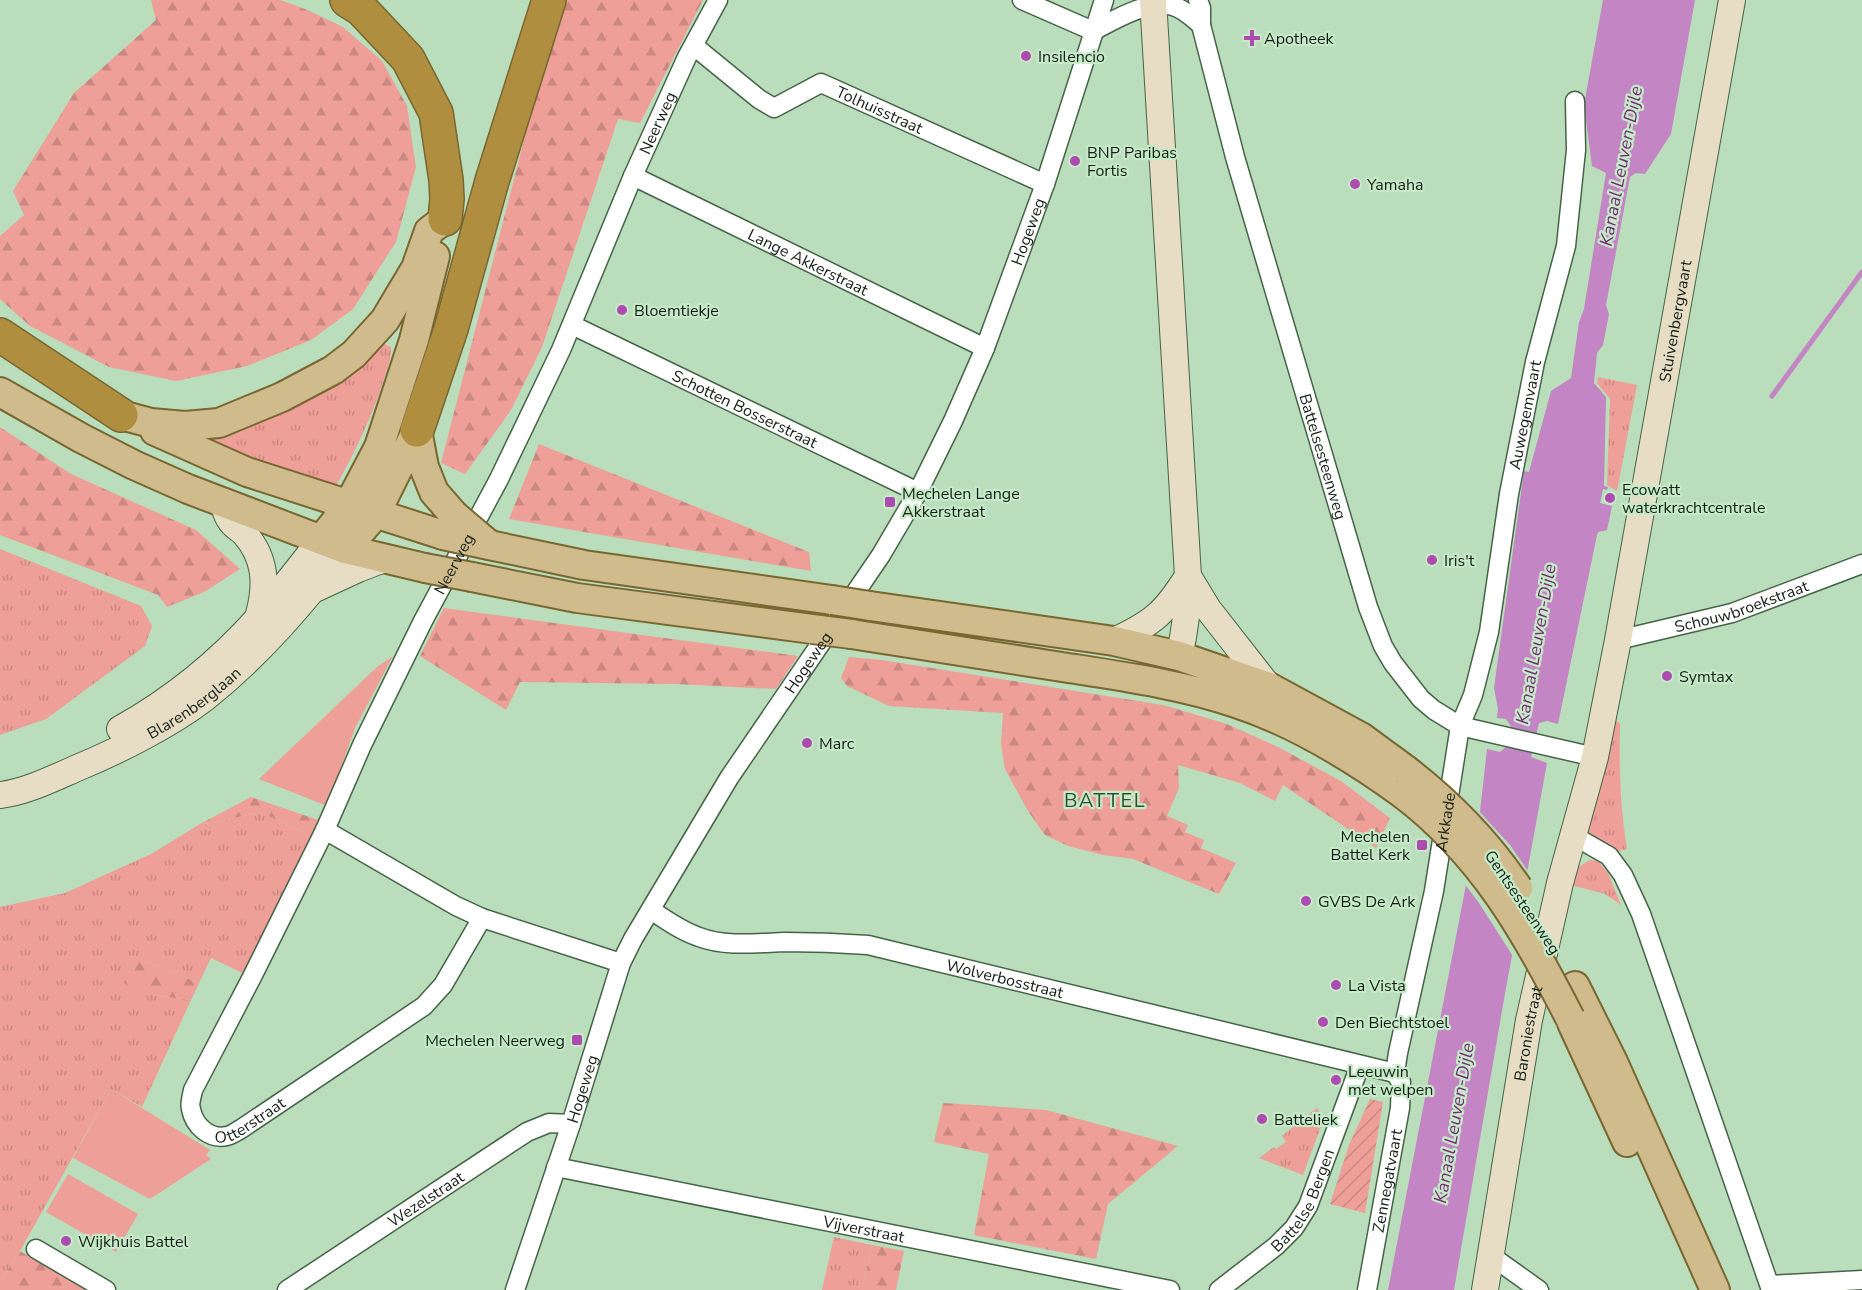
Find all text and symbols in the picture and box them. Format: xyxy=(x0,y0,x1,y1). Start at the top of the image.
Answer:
place label: Apotheek xyxy=(1264,28,1335,50)
marker: Apotheek xyxy=(1245,31,1259,45)
place label: Insilencio xyxy=(1038,46,1105,68)
marker: Insilencio xyxy=(1019,49,1033,63)
street label: Tolhuisstraat xyxy=(832,81,927,140)
water label: Kanaal Leuven-Dijle xyxy=(1594,84,1648,248)
street label: Neerweg xyxy=(634,88,682,158)
place label: BNP Paribas Fortis xyxy=(1087,142,1177,182)
marker: BNP Paribas Fortis xyxy=(1068,154,1082,168)
place label: Yamaha xyxy=(1366,174,1424,196)
marker: Yamaha xyxy=(1348,177,1362,191)
street label: Hogeweg xyxy=(1006,195,1051,268)
street label: Lange Akkerstraat xyxy=(744,224,872,301)
street label: Stuivenbergvaart xyxy=(1654,258,1698,384)
place label: Bloemtiekje xyxy=(634,300,719,322)
marker: Bloemtiekje xyxy=(615,303,629,317)
street label: Auwegemvaart xyxy=(1504,358,1547,472)
street label: Schotten Bosserstraat xyxy=(668,365,821,454)
street label: Battelsesteenweg xyxy=(1294,391,1351,522)
place label: Ecowatt waterkrachtcentrale xyxy=(1622,479,1765,519)
place label: Mechelen Lange Akkerstraat xyxy=(902,483,1020,523)
marker: Ecowatt waterkrachtcentrale xyxy=(1603,491,1617,505)
marker: Mechelen Lange Akkerstraat xyxy=(883,495,897,509)
street label: Neerweg xyxy=(429,530,480,599)
place label: Iris't xyxy=(1444,550,1475,572)
marker: Iris't xyxy=(1425,553,1439,567)
water label: Kanaal Leuven-Dijle xyxy=(1510,561,1562,726)
street label: Schouwbroekstraat xyxy=(1672,575,1812,638)
street label: Hogeweg xyxy=(780,628,837,698)
street label: Blarenberglaan xyxy=(143,662,246,745)
place label: Symtax xyxy=(1679,666,1734,688)
marker: Symtax xyxy=(1660,669,1674,683)
place label: Marc xyxy=(819,733,855,755)
marker: Marc xyxy=(800,736,814,750)
district label: BATTEL xyxy=(1064,787,1146,814)
street label: Arkkade xyxy=(1430,791,1461,853)
place label: Mechelen Battel Kerk xyxy=(1330,826,1411,866)
marker: Mechelen Battel Kerk xyxy=(1415,838,1429,852)
street label: Gentsesteenweg xyxy=(1479,846,1565,959)
place label: GVBS De Ark xyxy=(1318,891,1416,913)
marker: GVBS De Ark xyxy=(1299,894,1313,908)
street label: Wolverbosstraat xyxy=(944,954,1066,1004)
place label: La Vista xyxy=(1348,975,1406,997)
marker: La Vista xyxy=(1329,978,1343,992)
street label: Baroniestraat xyxy=(1509,984,1548,1083)
place label: Den Biechtstoel xyxy=(1335,1012,1449,1034)
marker: Den Biechtstoel xyxy=(1316,1015,1330,1029)
place label: Mechelen Neerweg xyxy=(425,1030,565,1052)
marker: Mechelen Neerweg xyxy=(570,1033,584,1047)
water label: Kanaal Leuven-Dijle xyxy=(1428,1040,1480,1205)
street label: Hogeweg xyxy=(562,1052,604,1126)
place label: Leeuwin met welpen xyxy=(1348,1061,1433,1101)
marker: Leeuwin met welpen xyxy=(1329,1073,1343,1087)
street label: Otterstraat xyxy=(214,1092,290,1149)
place label: Batteliek xyxy=(1274,1109,1339,1131)
marker: Batteliek xyxy=(1255,1112,1269,1126)
street label: Zennegatvaart xyxy=(1368,1127,1408,1234)
street label: Battelse Bergen xyxy=(1266,1146,1340,1257)
street label: Wezelstraat xyxy=(384,1166,469,1233)
street label: Vijverstraat xyxy=(820,1211,907,1249)
place label: Wijkhuis Battel xyxy=(78,1231,188,1253)
marker: Wijkhuis Battel xyxy=(59,1234,73,1248)

